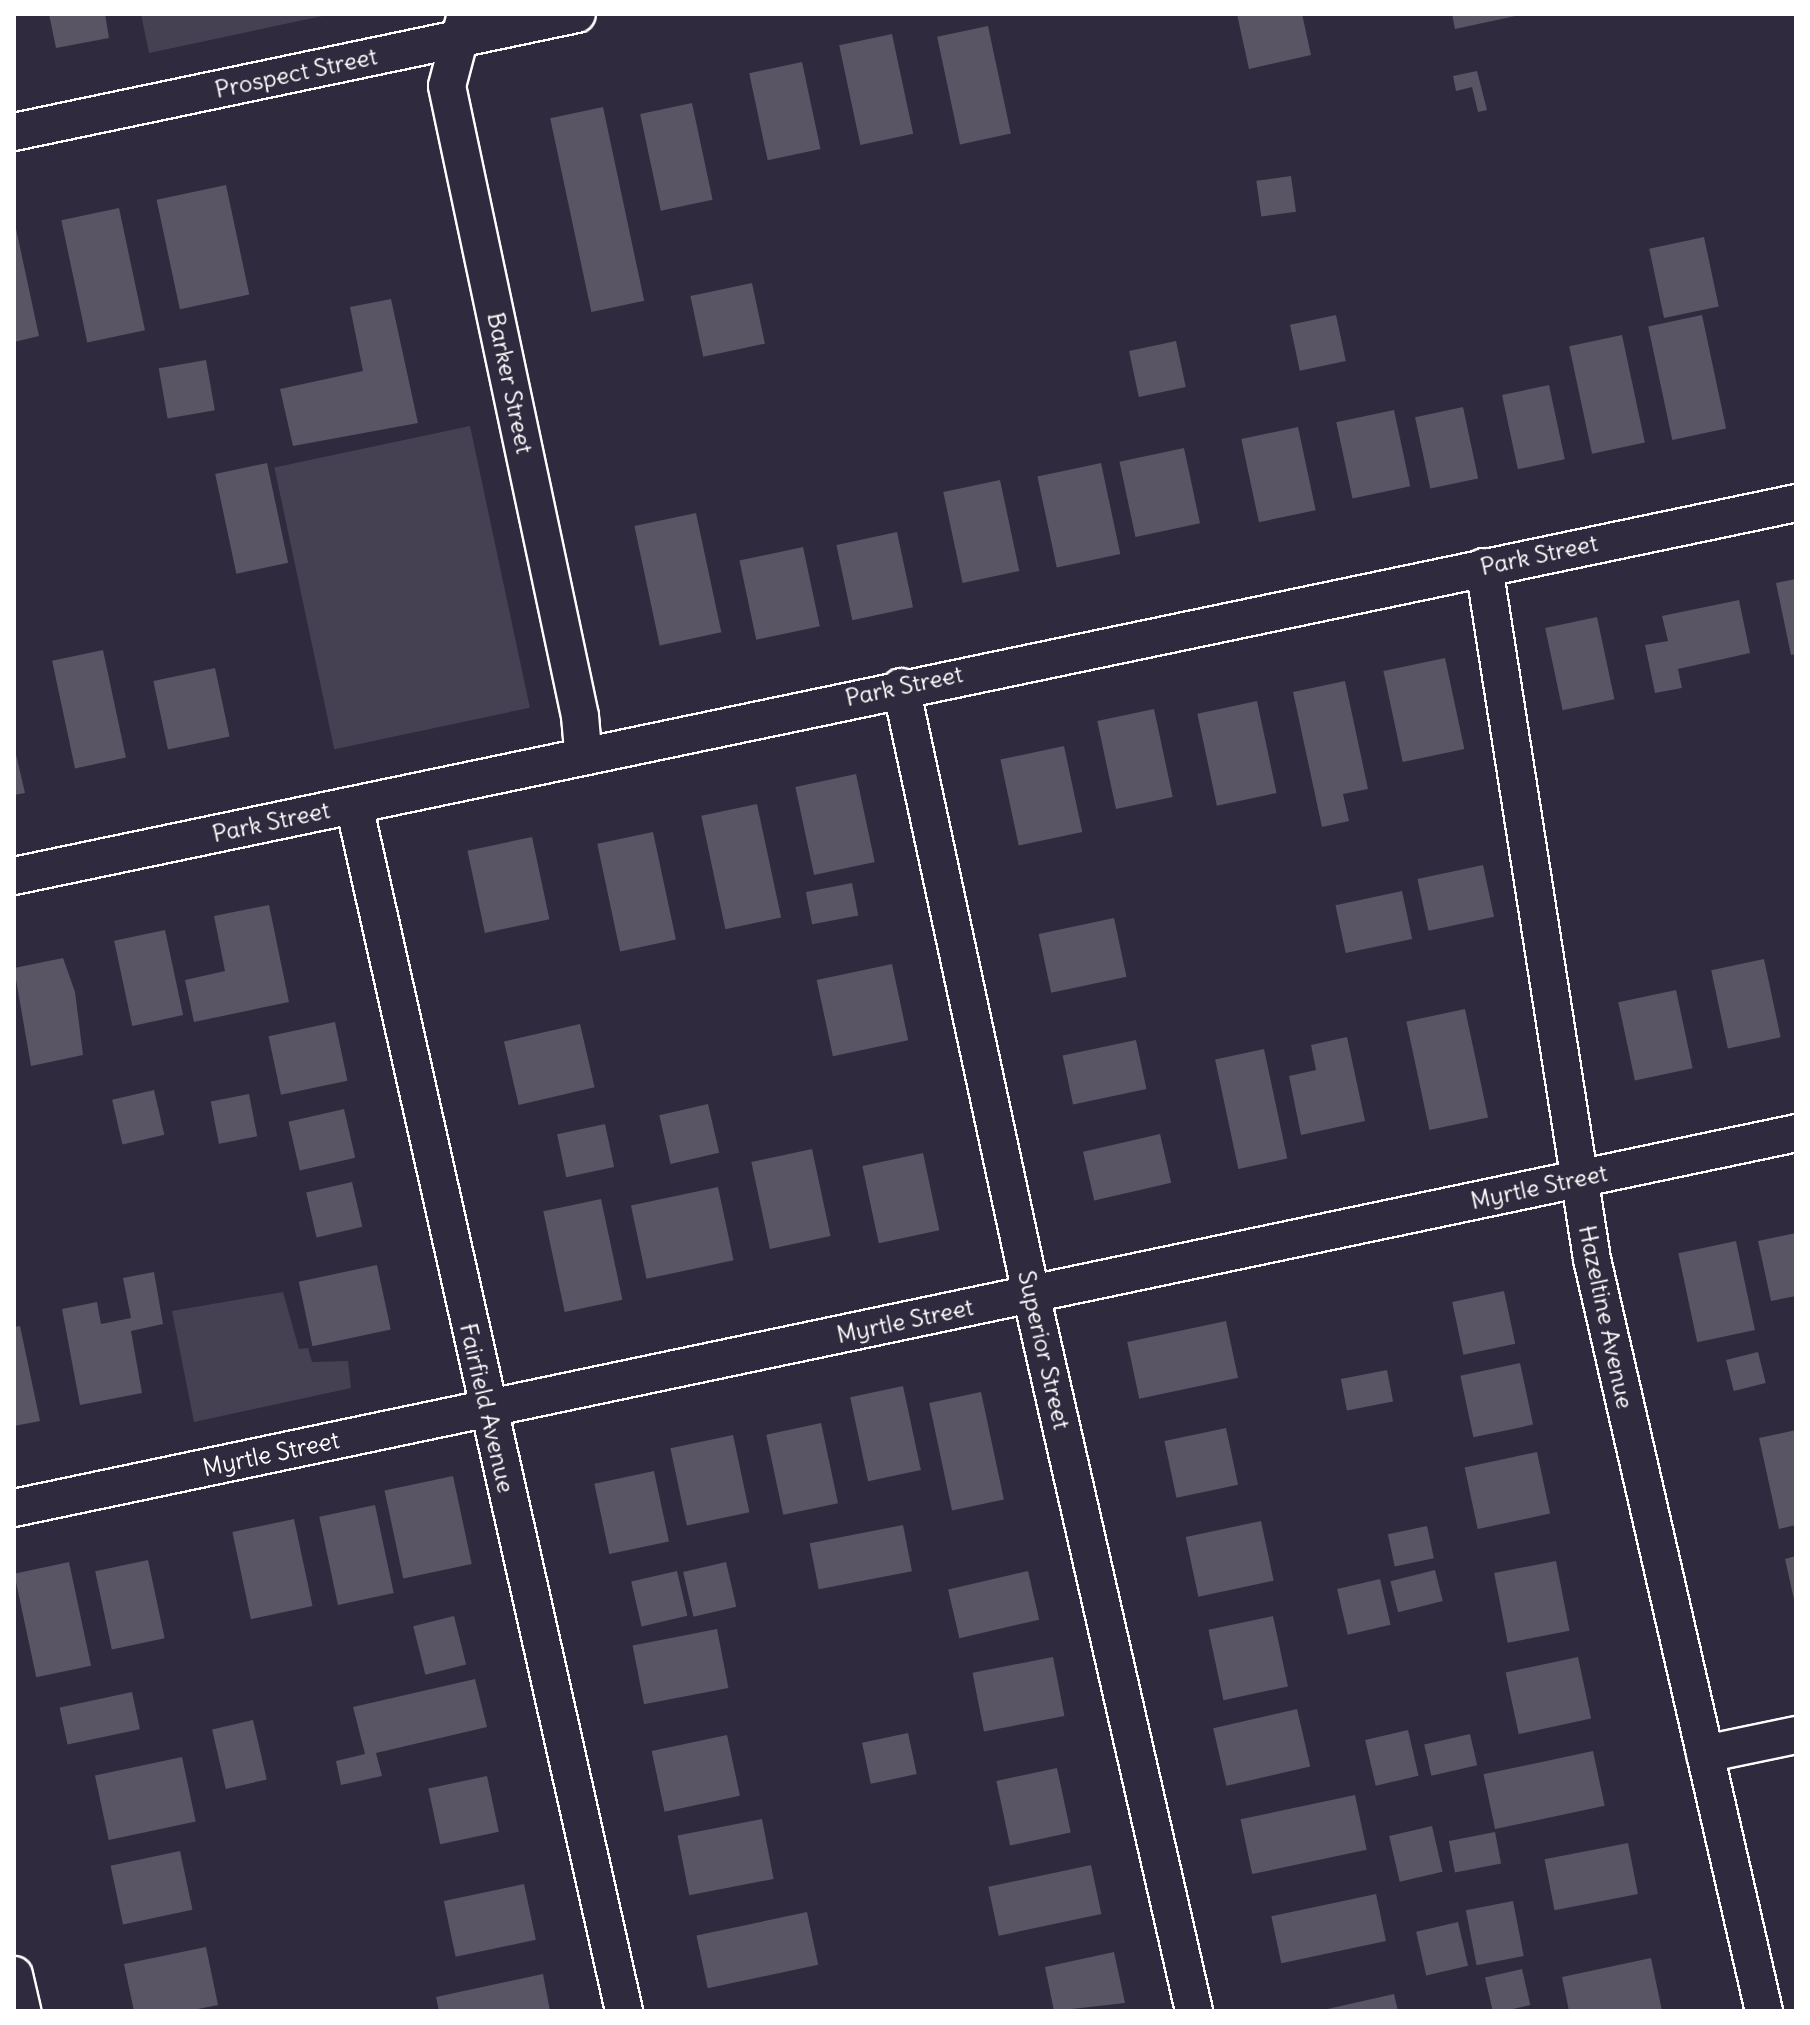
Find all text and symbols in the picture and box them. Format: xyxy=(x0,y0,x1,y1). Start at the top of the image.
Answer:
street label: Prospect Street xyxy=(212,42,380,104)
street label: Barker Street xyxy=(481,310,539,456)
street label: Park Street xyxy=(1478,529,1600,581)
street label: Park Street xyxy=(843,660,965,712)
street label: Park Street xyxy=(210,796,332,848)
street label: Myrtle Street xyxy=(1468,1158,1610,1216)
street label: Hazeltine Avenue xyxy=(1573,1223,1639,1411)
street label: Superior Street xyxy=(1012,1268,1076,1432)
street label: Myrtle Street xyxy=(834,1292,976,1350)
street label: Fairfield Avenue xyxy=(453,1320,521,1496)
street label: Myrtle Street xyxy=(200,1425,342,1483)

